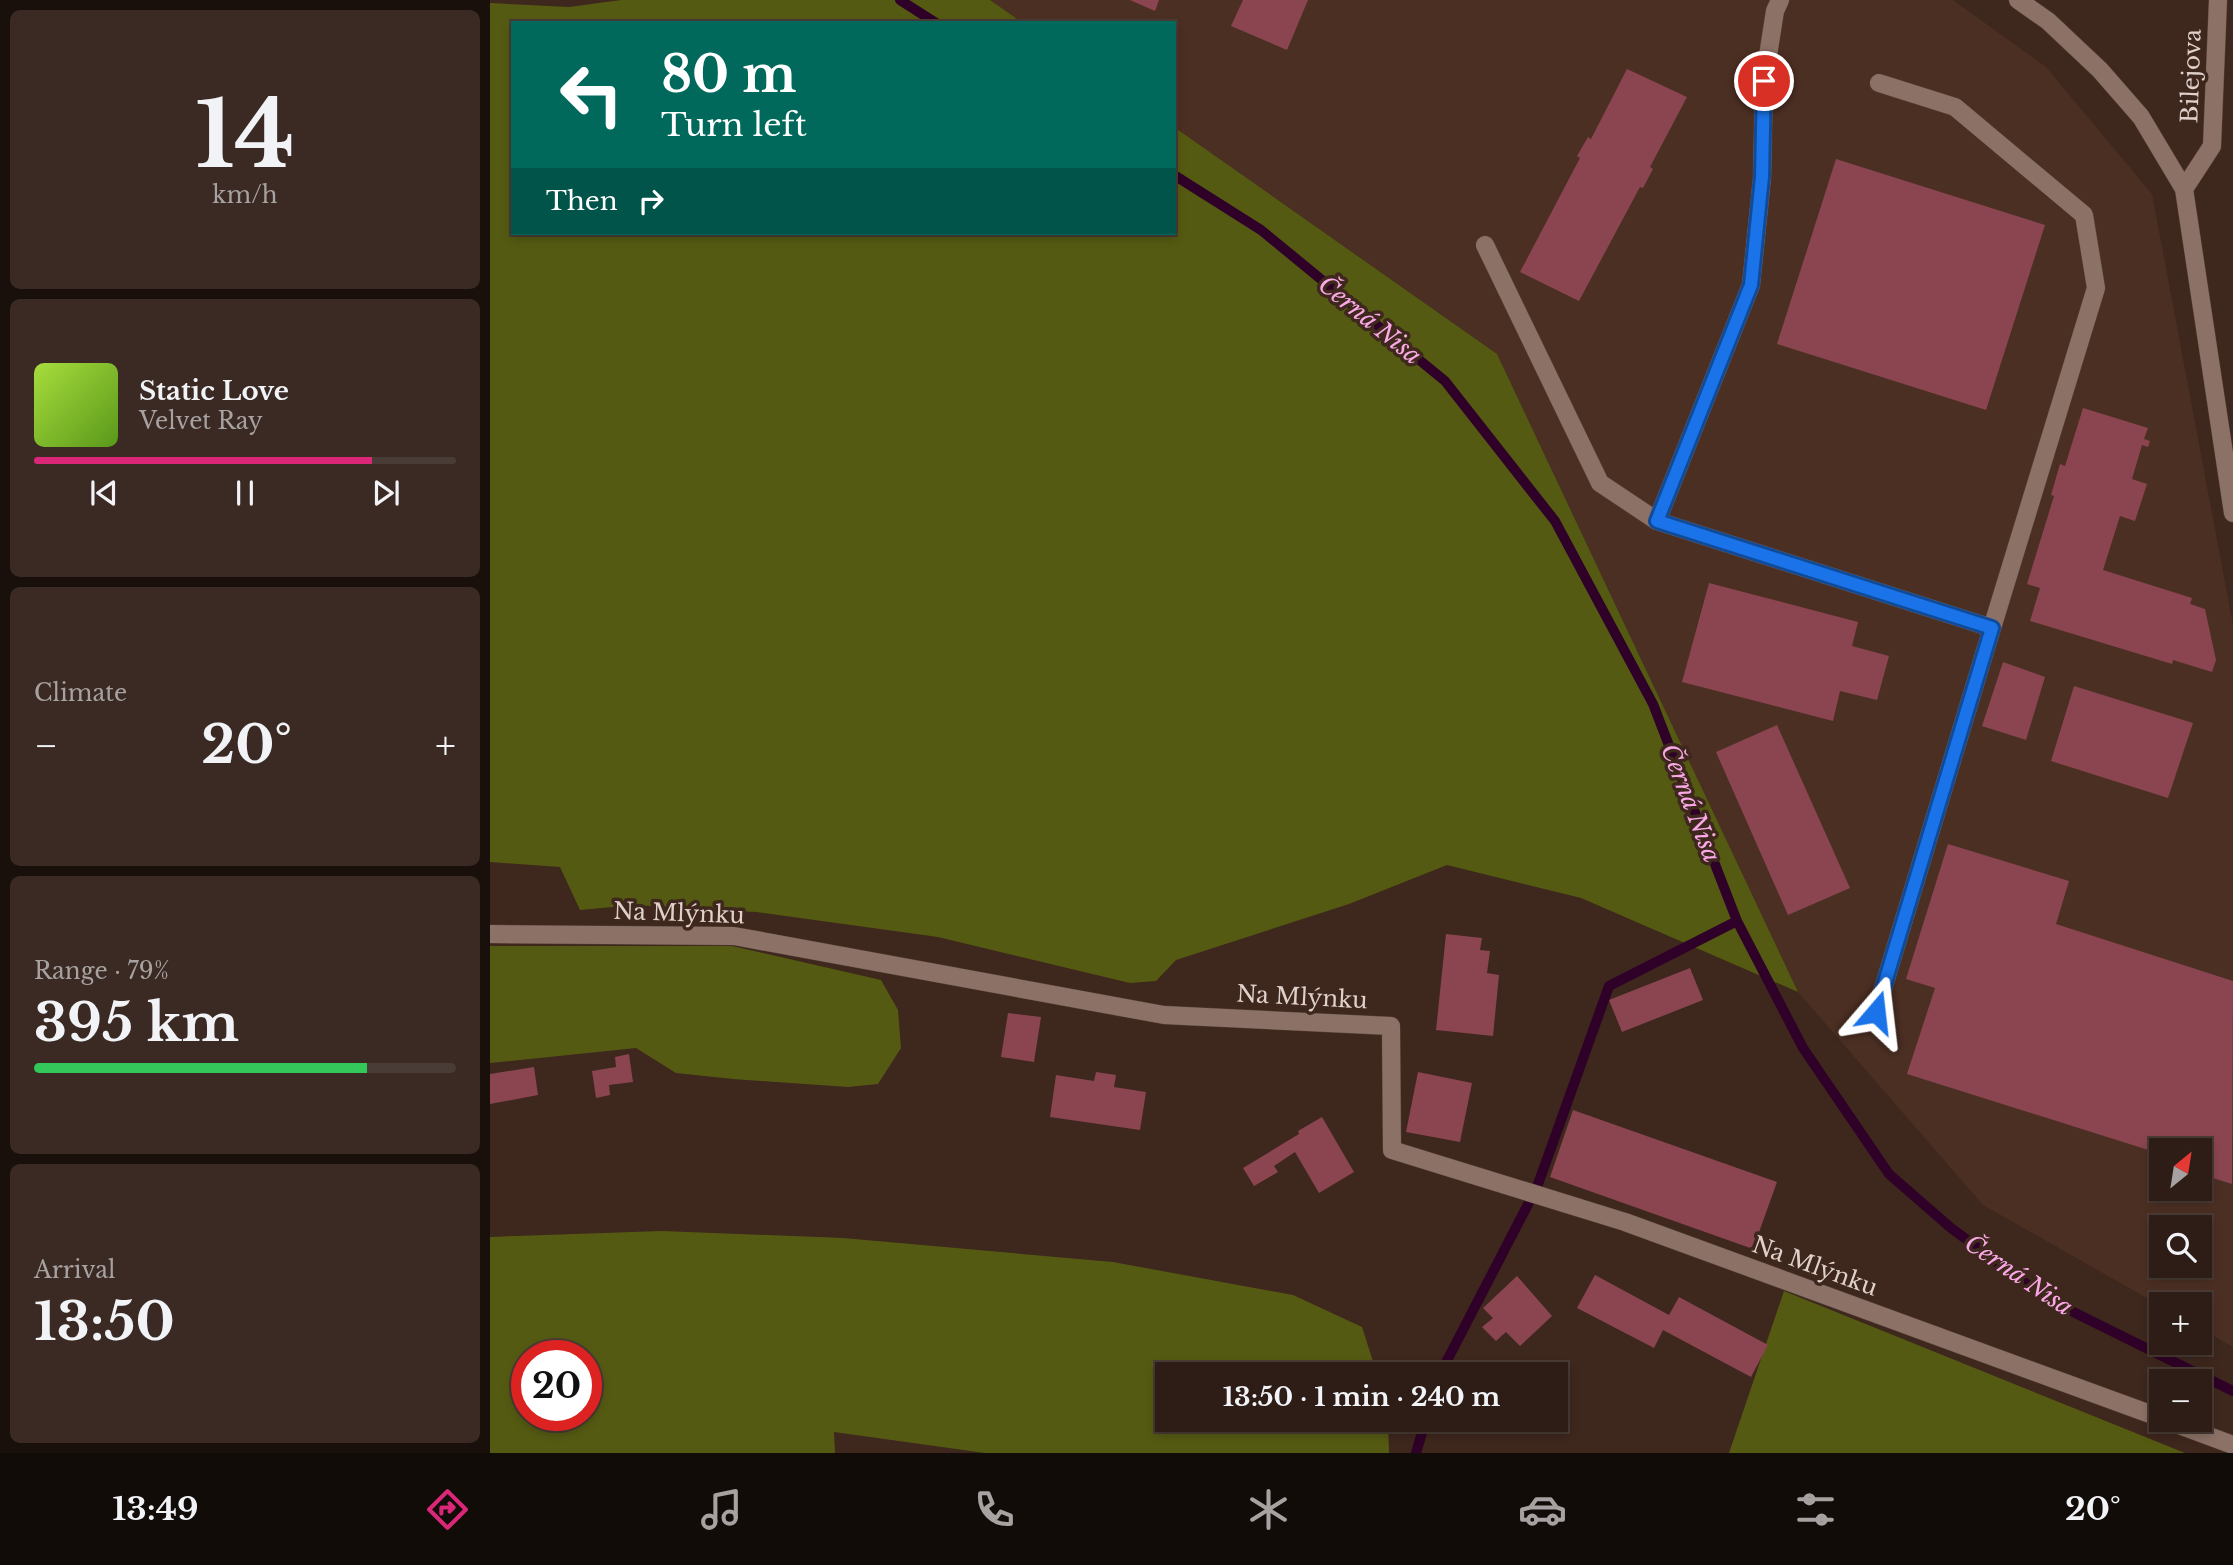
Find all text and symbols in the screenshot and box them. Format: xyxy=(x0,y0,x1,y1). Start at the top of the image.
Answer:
street label: Bilejova xyxy=(2175,28,2207,124)
text: 80 m xyxy=(661,44,796,105)
icon: left xyxy=(546,49,637,140)
pin xyxy=(1734,51,1794,111)
icon: arrive xyxy=(1745,62,1783,100)
text: 14 xyxy=(195,79,295,192)
text: Turn left xyxy=(661,105,807,145)
text: km/h xyxy=(212,181,278,209)
icon: right xyxy=(632,182,670,220)
text: Then xyxy=(546,185,618,217)
water label: Černá Nisa xyxy=(1313,269,1428,370)
text: Static Love xyxy=(139,375,289,407)
text: Velvet Ray xyxy=(139,407,263,435)
icon: previous xyxy=(85,474,123,512)
icon: pause xyxy=(226,474,264,512)
icon: next xyxy=(367,474,405,512)
text: Climate xyxy=(34,679,127,707)
text: 20° xyxy=(201,713,292,777)
text: − xyxy=(34,722,58,769)
text: + xyxy=(435,722,456,769)
water label: Černá Nisa xyxy=(1655,739,1728,866)
street label: Na Mlýnku xyxy=(613,897,745,929)
text: Range · 79% xyxy=(34,957,169,985)
position arrow xyxy=(1839,975,1913,1049)
street label: Na Mlýnku xyxy=(1236,980,1368,1014)
text: 395 km xyxy=(34,991,239,1055)
north arrow xyxy=(2149,1138,2212,1200)
map controls xyxy=(2149,1138,2212,1432)
button: search xyxy=(2149,1215,2212,1278)
water label: Černá Nisa xyxy=(1959,1227,2079,1322)
street label: Na Mlýnku xyxy=(1748,1230,1882,1302)
text: Arrival xyxy=(34,1256,115,1284)
text: 13:50 xyxy=(34,1290,175,1354)
button: + xyxy=(2149,1292,2212,1355)
speed limit sign: 20 xyxy=(511,1340,602,1431)
button: − xyxy=(2149,1369,2212,1432)
text: 13:50 · 1 min · 240 m xyxy=(1223,1381,1500,1413)
icon: directions xyxy=(423,1485,472,1534)
icon: music xyxy=(697,1485,746,1534)
icon: phone xyxy=(970,1485,1019,1534)
icon: climate xyxy=(1244,1485,1293,1534)
icon: car xyxy=(1518,1485,1567,1534)
icon: filters xyxy=(1791,1485,1840,1534)
text: 13:49 xyxy=(112,1489,199,1529)
text: 20° xyxy=(2065,1489,2121,1529)

